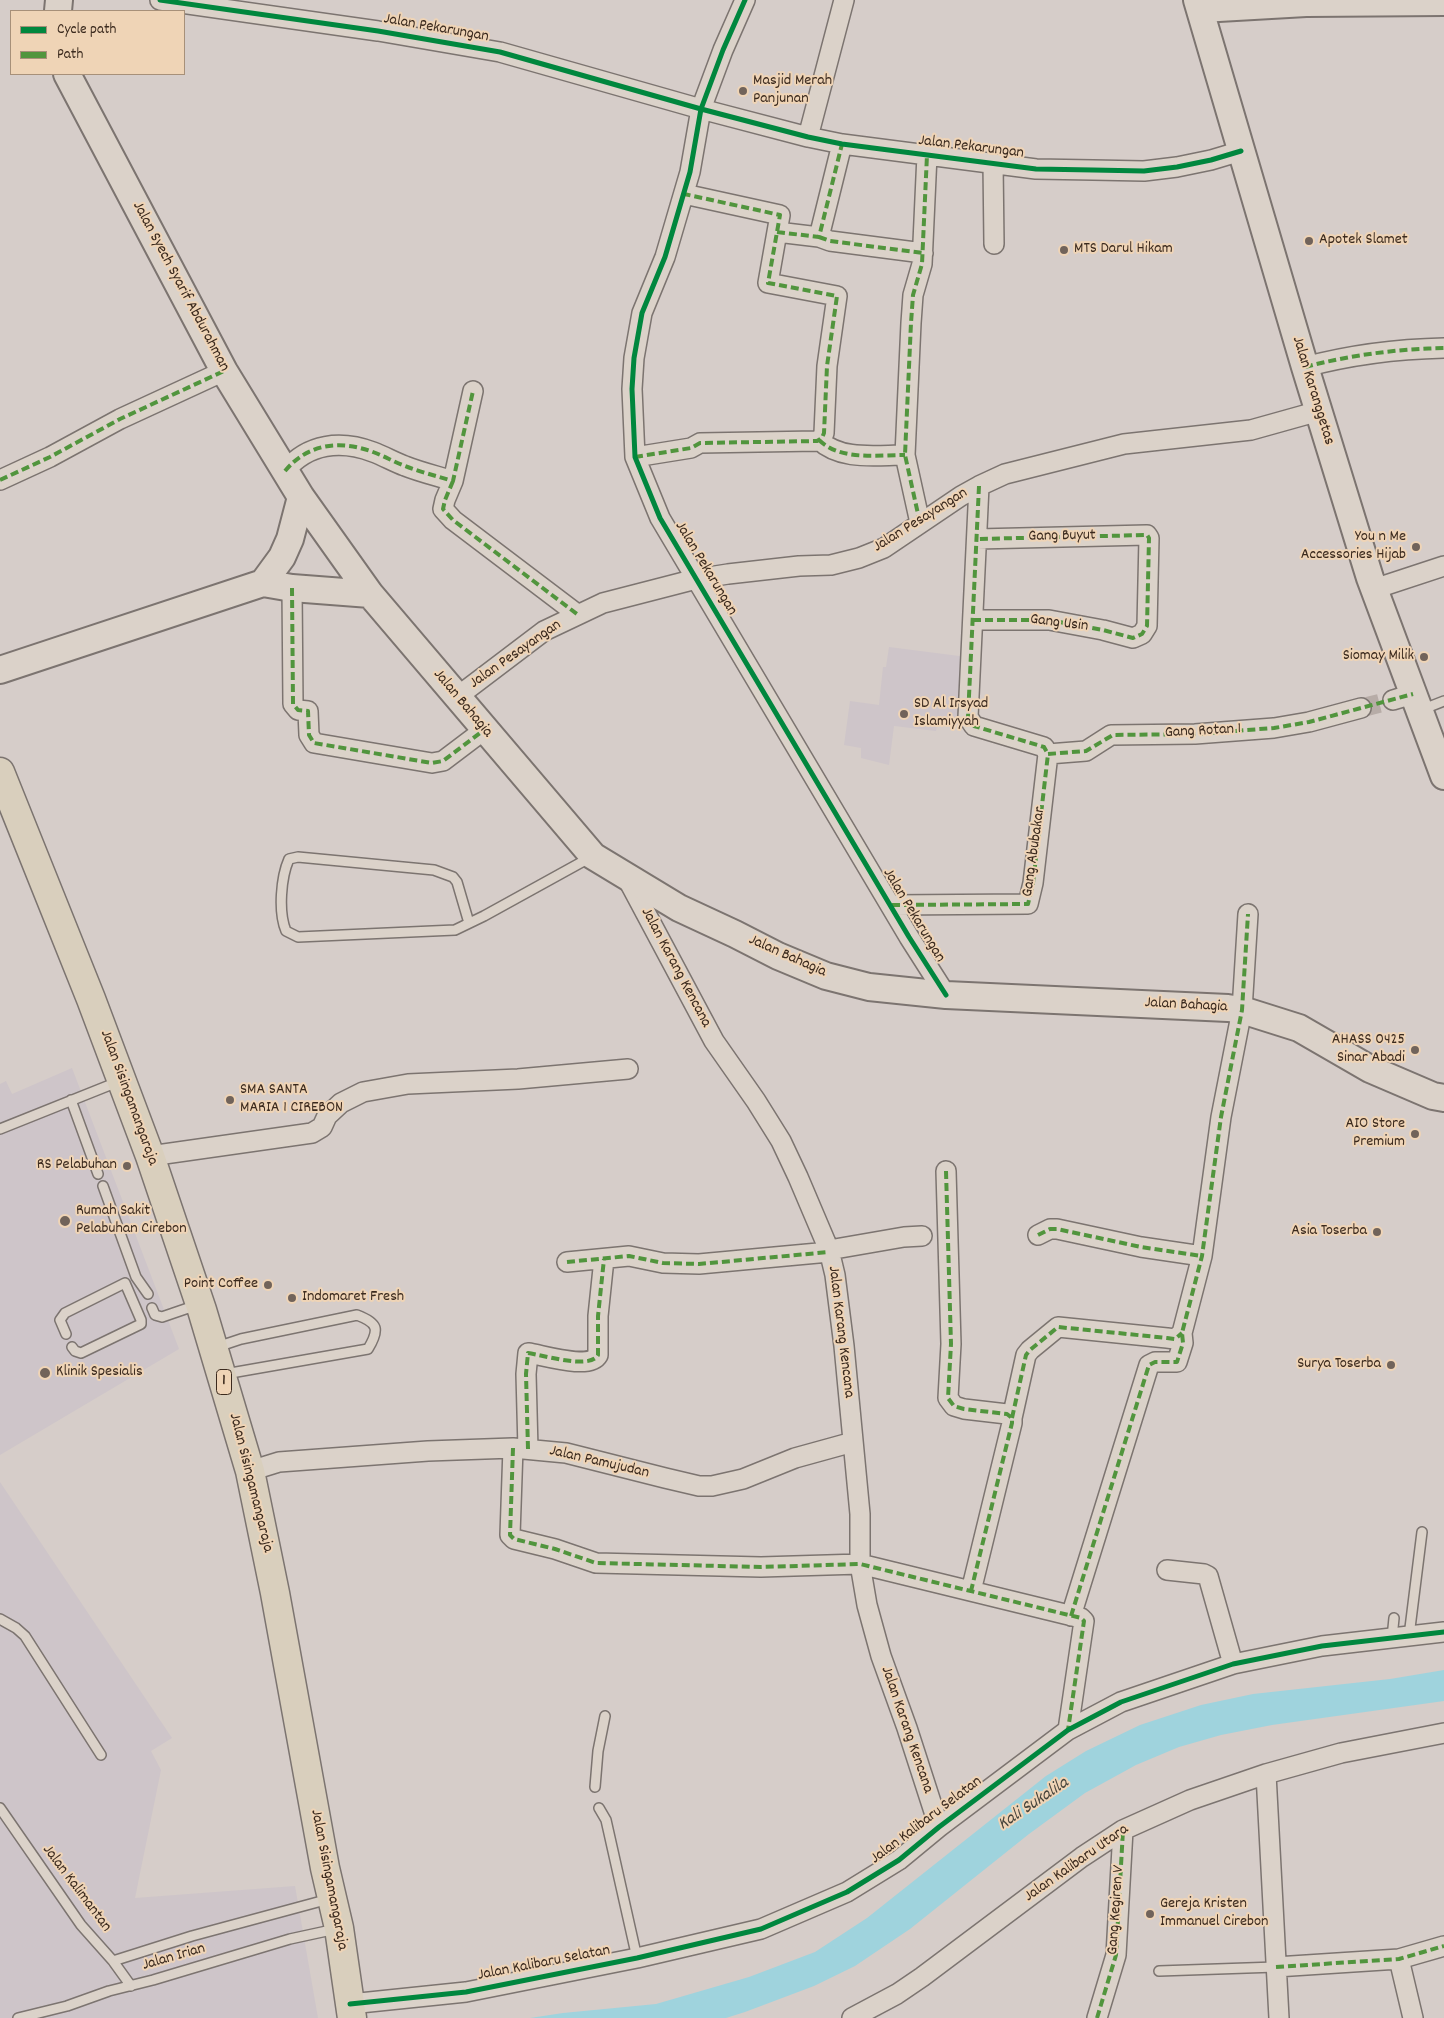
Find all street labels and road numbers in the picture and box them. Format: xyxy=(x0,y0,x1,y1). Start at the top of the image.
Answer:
street label: Jalan Pekarungan xyxy=(382,10,490,48)
street label: Jalan Pekarungan xyxy=(917,132,1025,164)
street label: Jalan Syech Syarif Abdurahman xyxy=(127,199,233,375)
street label: Jalan Karanggetas xyxy=(1286,334,1338,448)
street label: Jalan Pesayangan xyxy=(870,484,972,558)
street label: Jalan Pekarungan xyxy=(669,519,741,619)
street label: Gang Buyut xyxy=(1028,527,1096,547)
street label: Gang Usin xyxy=(1029,611,1089,637)
street label: Jalan Pesayangan xyxy=(466,616,566,694)
street label: Jalan Bahagia xyxy=(428,666,496,742)
street label: Gang Rotan 1 xyxy=(1164,720,1242,744)
street label: Gang Abubakar xyxy=(1019,806,1051,898)
street label: Jalan Pekarungan xyxy=(877,866,949,966)
street label: Jalan Karang Kencana xyxy=(635,905,715,1031)
street label: Jalan Bahagia xyxy=(745,931,829,983)
street label: Jalan Bahagia xyxy=(1144,994,1228,1018)
street label: Jalan Sisingamangaraja xyxy=(95,1028,161,1168)
street label: Jalan Karang Kencana xyxy=(822,1265,858,1399)
road number: 1 xyxy=(216,1370,232,1394)
street label: Jalan Sisingamangaraja xyxy=(223,1411,277,1555)
street label: Jalan Pamujudan xyxy=(547,1442,651,1484)
street label: Jalan Karang Kencana xyxy=(875,1664,937,1796)
street label: Jalan Kalibaru Selatan xyxy=(868,1773,986,1869)
street label: Jalan Sisingamangaraja xyxy=(305,1808,351,1952)
street label: Jalan Kalibaru Utara xyxy=(1021,1821,1133,1907)
street label: Jalan Kalimantan xyxy=(37,1842,115,1936)
street label: Gang Kegiren V xyxy=(1104,1865,1130,1955)
street label: Jalan Irian xyxy=(140,1940,208,1976)
street label: Jalan Kalibaru Selatan xyxy=(476,1942,612,1986)

